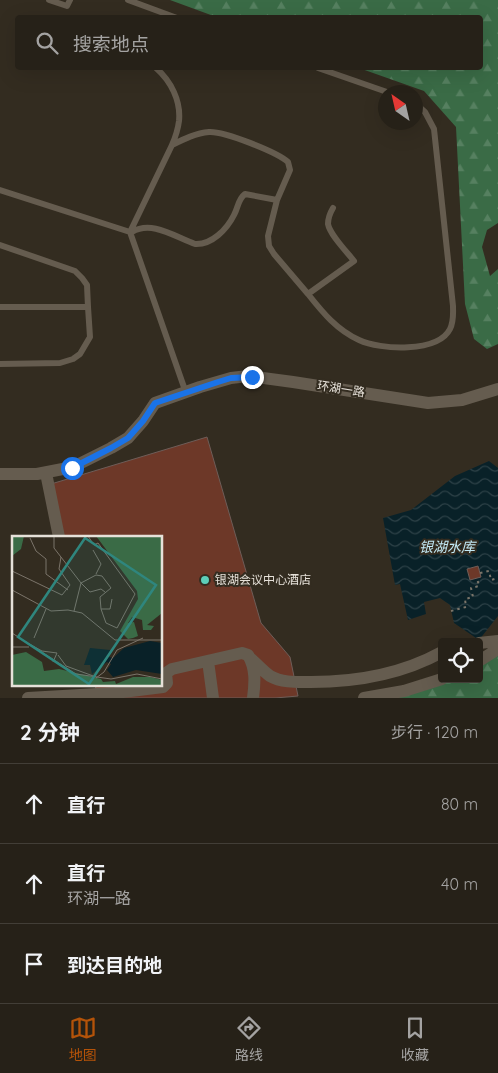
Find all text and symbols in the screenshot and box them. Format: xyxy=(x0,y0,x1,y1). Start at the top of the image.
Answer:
search box xyxy=(15,15,483,70)
icon: search xyxy=(33,29,61,57)
text: 搜索地点 xyxy=(73,32,149,56)
north arrow xyxy=(378,85,423,130)
route end xyxy=(241,366,264,389)
street label: 环湖一路 xyxy=(316,377,366,400)
route start xyxy=(61,457,84,480)
inset map xyxy=(12,536,162,686)
water label: 银湖水库 xyxy=(419,538,477,556)
place label: 银湖会议中心酒店 xyxy=(215,572,311,587)
marker: 银湖会议中心酒店 xyxy=(199,574,211,586)
map controls xyxy=(438,638,483,683)
button: locate xyxy=(438,638,483,683)
text: 2 分钟 xyxy=(20,719,80,745)
text: 步行 · 120 m xyxy=(391,722,478,742)
icon: ahead xyxy=(20,790,48,818)
text: 直行 xyxy=(67,793,105,817)
text: 80 m xyxy=(441,794,478,814)
text: 直行 xyxy=(67,861,105,885)
icon: ahead xyxy=(20,870,48,898)
text: 40 m xyxy=(441,874,478,894)
text: 环湖一路 xyxy=(67,888,131,908)
icon: arrive xyxy=(20,950,48,978)
text: 到达目的地 xyxy=(67,953,162,977)
tab: 地图 xyxy=(69,1014,97,1064)
tab: 路线 xyxy=(235,1014,263,1064)
tab: 收藏 xyxy=(401,1014,429,1064)

